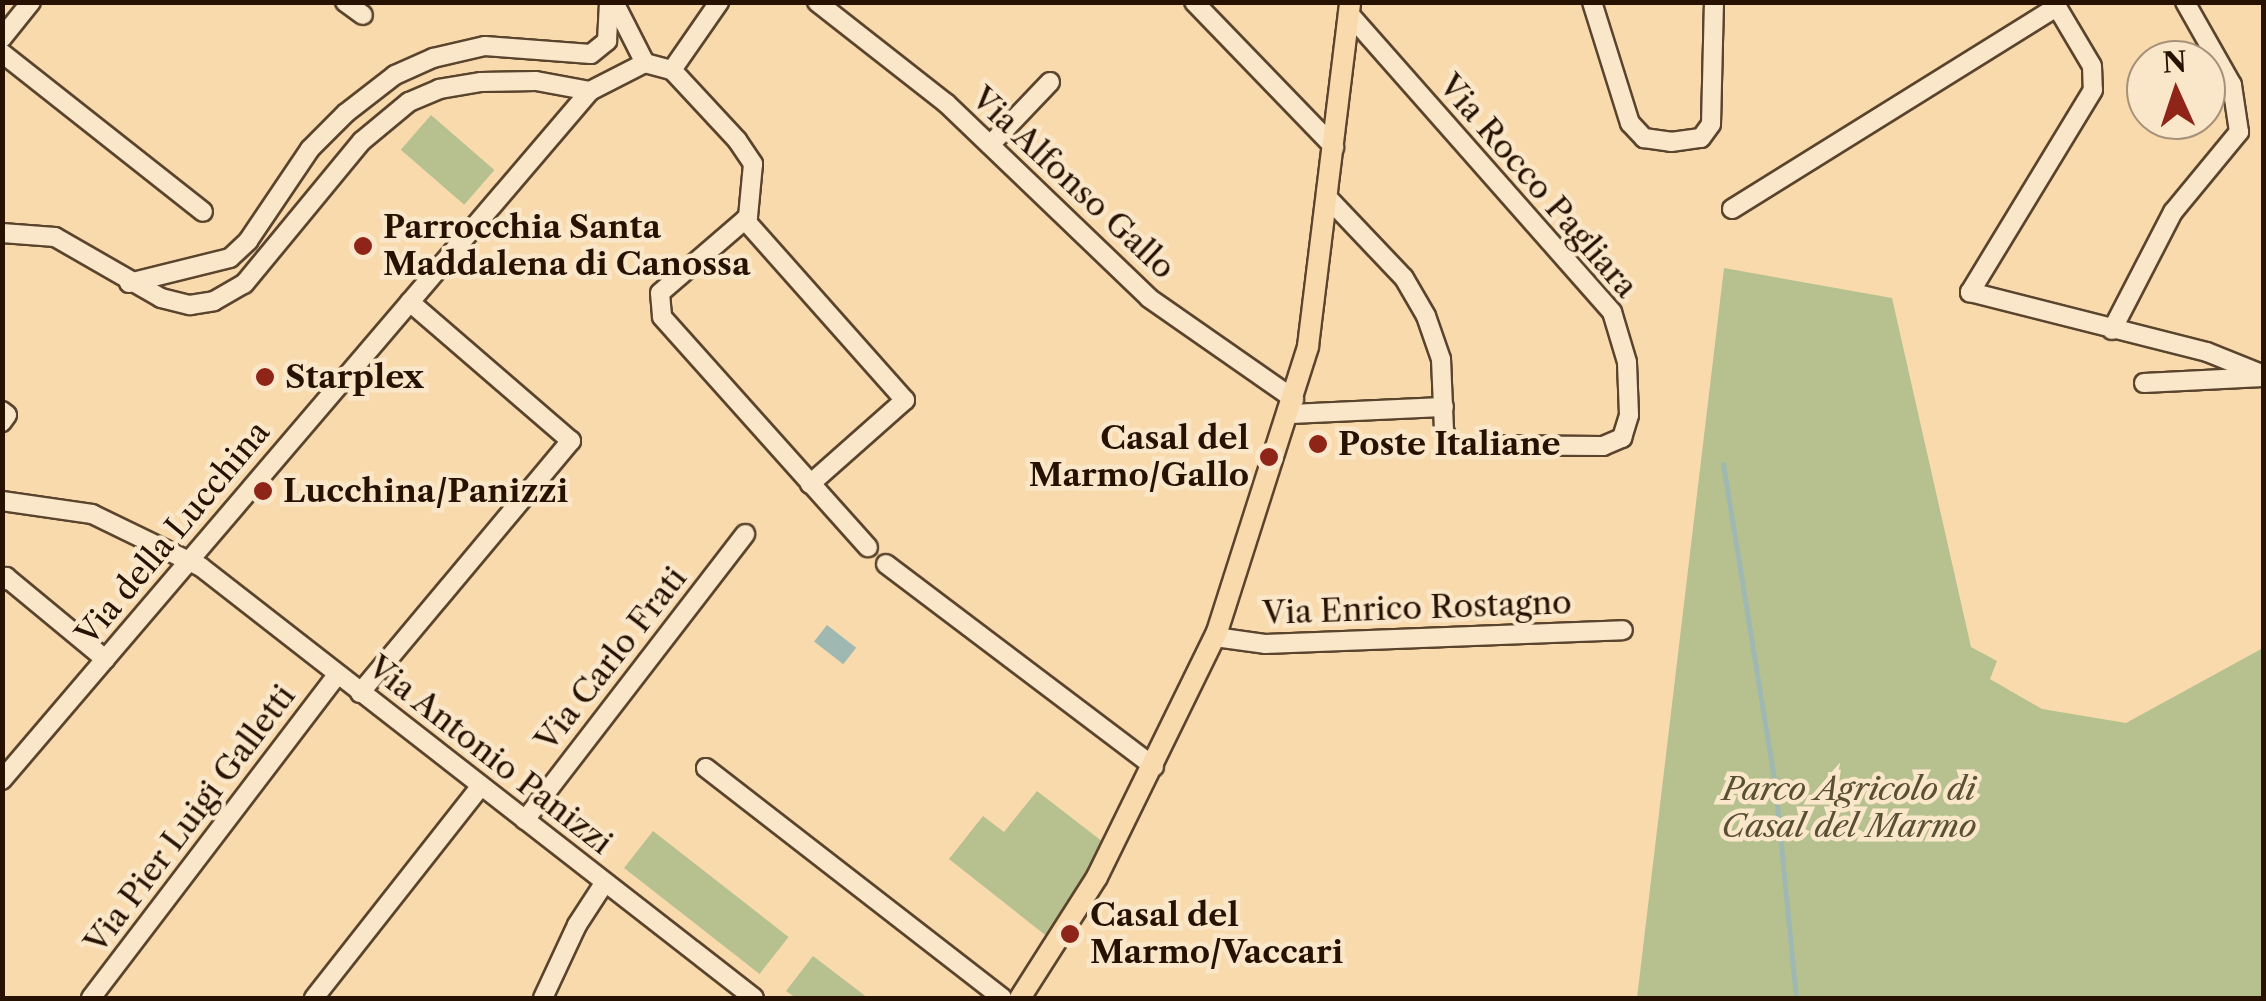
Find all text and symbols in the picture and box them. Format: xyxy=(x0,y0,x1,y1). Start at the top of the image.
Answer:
north arrow xyxy=(2126,40,2226,140)
text: N xyxy=(2161,44,2188,80)
street label: Via Rocco Pagliara xyxy=(1431,66,1645,306)
street label: Via Alfonso Gallo xyxy=(963,78,1183,288)
place label: Parrocchia Santa Maddalena di Canossa xyxy=(383,209,751,284)
marker: Parrocchia Santa Maddalena di Canossa xyxy=(352,235,374,257)
place label: Starplex xyxy=(285,358,424,396)
marker: Starplex xyxy=(254,366,276,388)
street label: Via della Lucchina xyxy=(68,413,278,653)
place label: Casal del Marmo/Gallo xyxy=(1029,420,1249,495)
place label: Poste Italiane xyxy=(1338,425,1561,463)
marker: Poste Italiane xyxy=(1307,433,1329,455)
marker: Casal del Marmo/Gallo xyxy=(1258,446,1280,468)
place label: Lucchina/Panizzi xyxy=(283,472,568,510)
marker: Lucchina/Panizzi xyxy=(252,480,274,502)
street label: Via Carlo Frati xyxy=(527,559,695,759)
street label: Via Enrico Rostagno xyxy=(1262,583,1572,633)
street label: Via Antonio Panizzi xyxy=(360,647,620,863)
street label: Via Pier Luigi Galletti xyxy=(76,677,304,961)
park label: Parco Agricolo di Casal del Marmo xyxy=(1721,771,1977,846)
place label: Casal del Marmo/Vaccari xyxy=(1090,897,1343,972)
marker: Casal del Marmo/Vaccari xyxy=(1059,923,1081,945)

